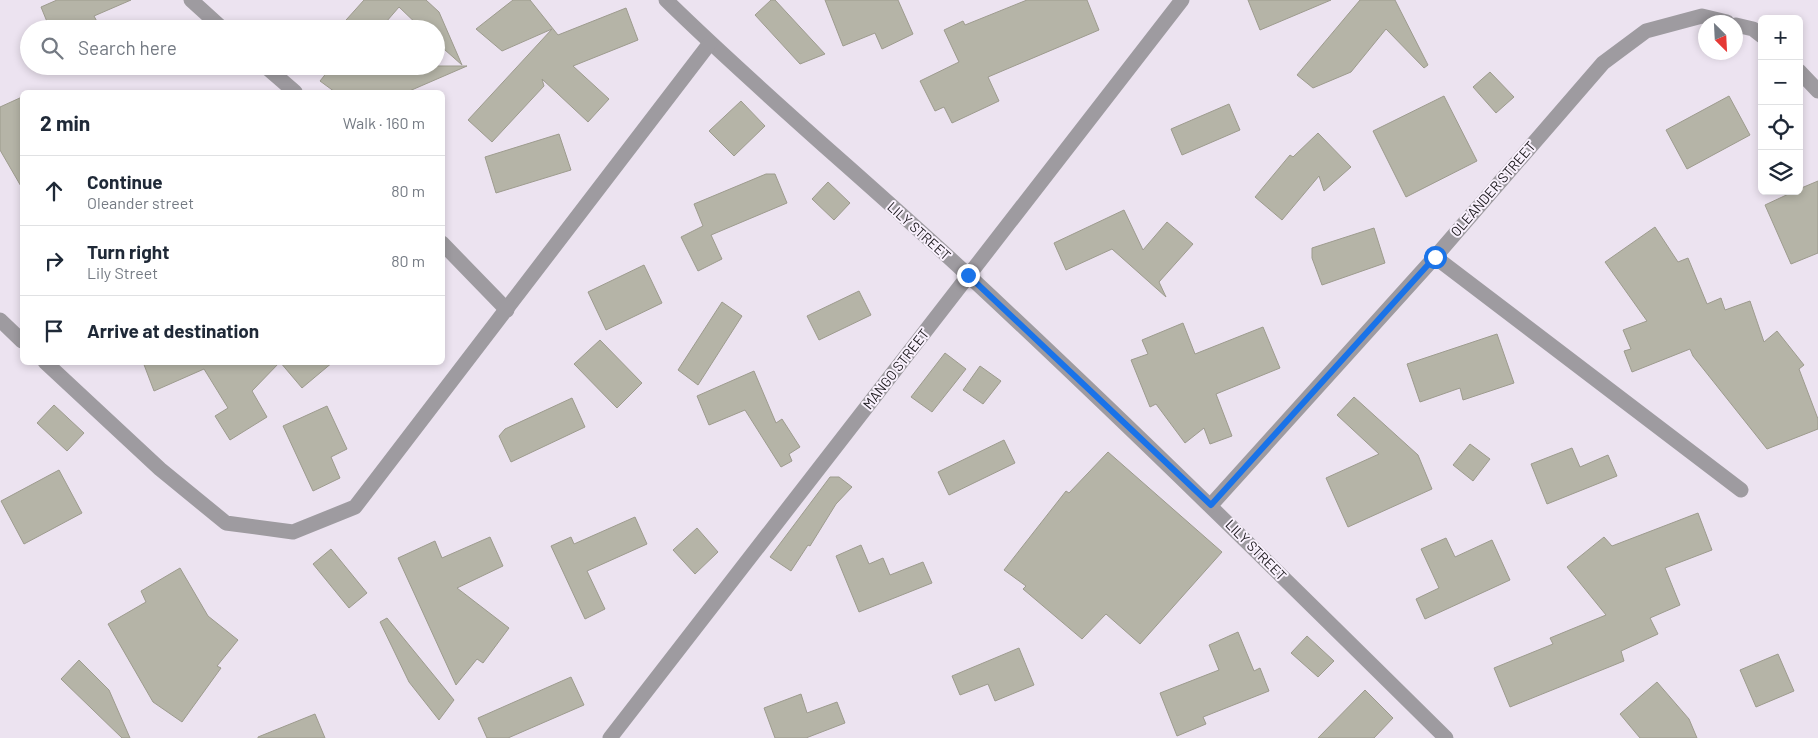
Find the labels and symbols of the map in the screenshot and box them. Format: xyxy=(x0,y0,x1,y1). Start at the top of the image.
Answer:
north arrow xyxy=(1698,15,1743,60)
street label: OLEANDER STREET xyxy=(1447,138,1539,240)
street label: LILY STREET xyxy=(884,198,955,263)
route start xyxy=(1424,246,1447,269)
route end xyxy=(957,264,980,287)
street label: MANGO STREET xyxy=(859,325,932,412)
street label: LILY STREET xyxy=(1222,516,1290,584)

